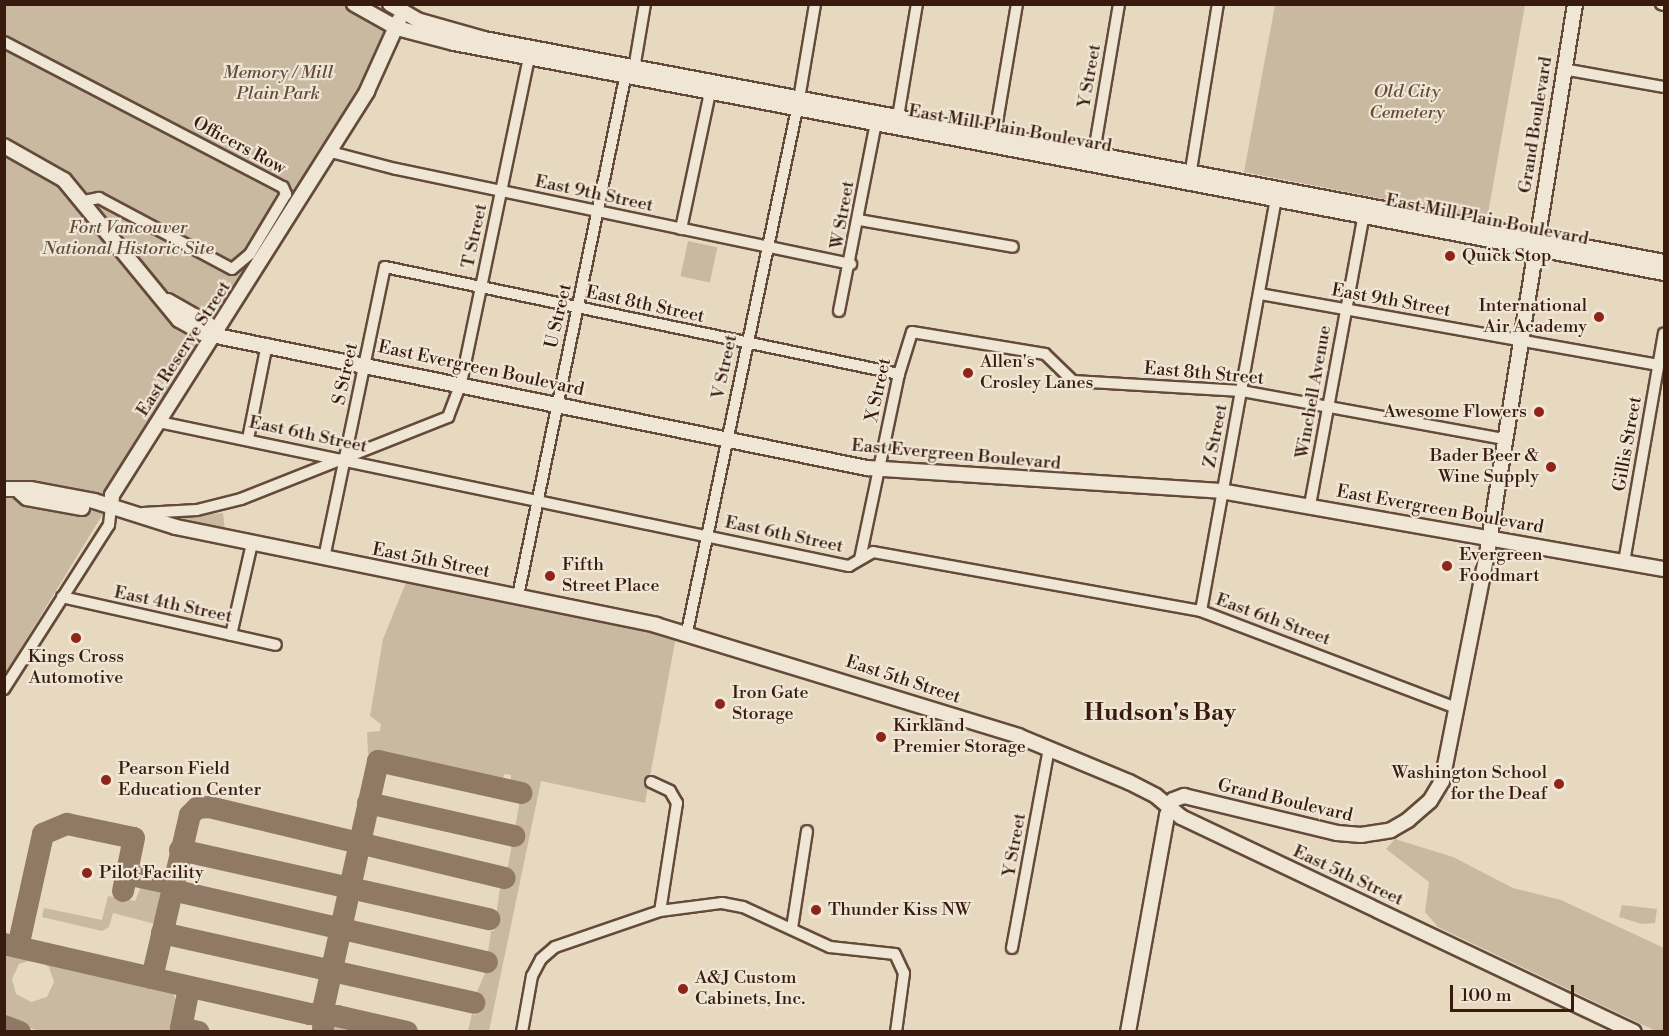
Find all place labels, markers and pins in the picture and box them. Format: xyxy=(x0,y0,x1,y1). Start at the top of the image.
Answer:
place label: Quick Stop xyxy=(1462,245,1551,267)
marker: Quick Stop xyxy=(1443,249,1457,263)
place label: International Air Academy xyxy=(1479,296,1587,338)
marker: International Air Academy xyxy=(1592,310,1606,324)
place label: Allen's Crosley Lanes xyxy=(980,352,1093,394)
marker: Allen's Crosley Lanes xyxy=(961,366,975,380)
place label: Awesome Flowers xyxy=(1383,401,1527,423)
marker: Awesome Flowers xyxy=(1532,405,1546,419)
place label: Bader Beer & Wine Supply xyxy=(1430,446,1539,488)
marker: Bader Beer & Wine Supply xyxy=(1544,460,1558,474)
place label: Evergreen Foodmart xyxy=(1459,545,1543,588)
place label: Fifth Street Place xyxy=(562,555,660,598)
marker: Evergreen Foodmart xyxy=(1440,559,1454,573)
marker: Fifth Street Place xyxy=(543,569,557,583)
marker: Kings Cross Automotive xyxy=(69,631,83,645)
place label: Kings Cross Automotive xyxy=(28,647,124,690)
place label: Iron Gate Storage xyxy=(732,683,809,726)
marker: Iron Gate Storage xyxy=(713,697,727,711)
place label: Kirkland Premier Storage xyxy=(893,716,1026,758)
marker: Kirkland Premier Storage xyxy=(874,730,888,744)
place label: Pearson Field Education Center xyxy=(118,759,261,802)
place label: Washington School for the Deaf xyxy=(1392,763,1547,806)
marker: Pearson Field Education Center xyxy=(99,773,113,787)
marker: Washington School for the Deaf xyxy=(1552,777,1566,791)
place label: Pilot Facility xyxy=(99,862,204,884)
marker: Pilot Facility xyxy=(80,866,94,880)
place label: Thunder Kiss NW xyxy=(828,899,971,921)
marker: Thunder Kiss NW xyxy=(809,903,823,917)
place label: A&J Custom Cabinets, Inc. xyxy=(695,968,805,1010)
marker: A&J Custom Cabinets, Inc. xyxy=(676,982,690,996)

